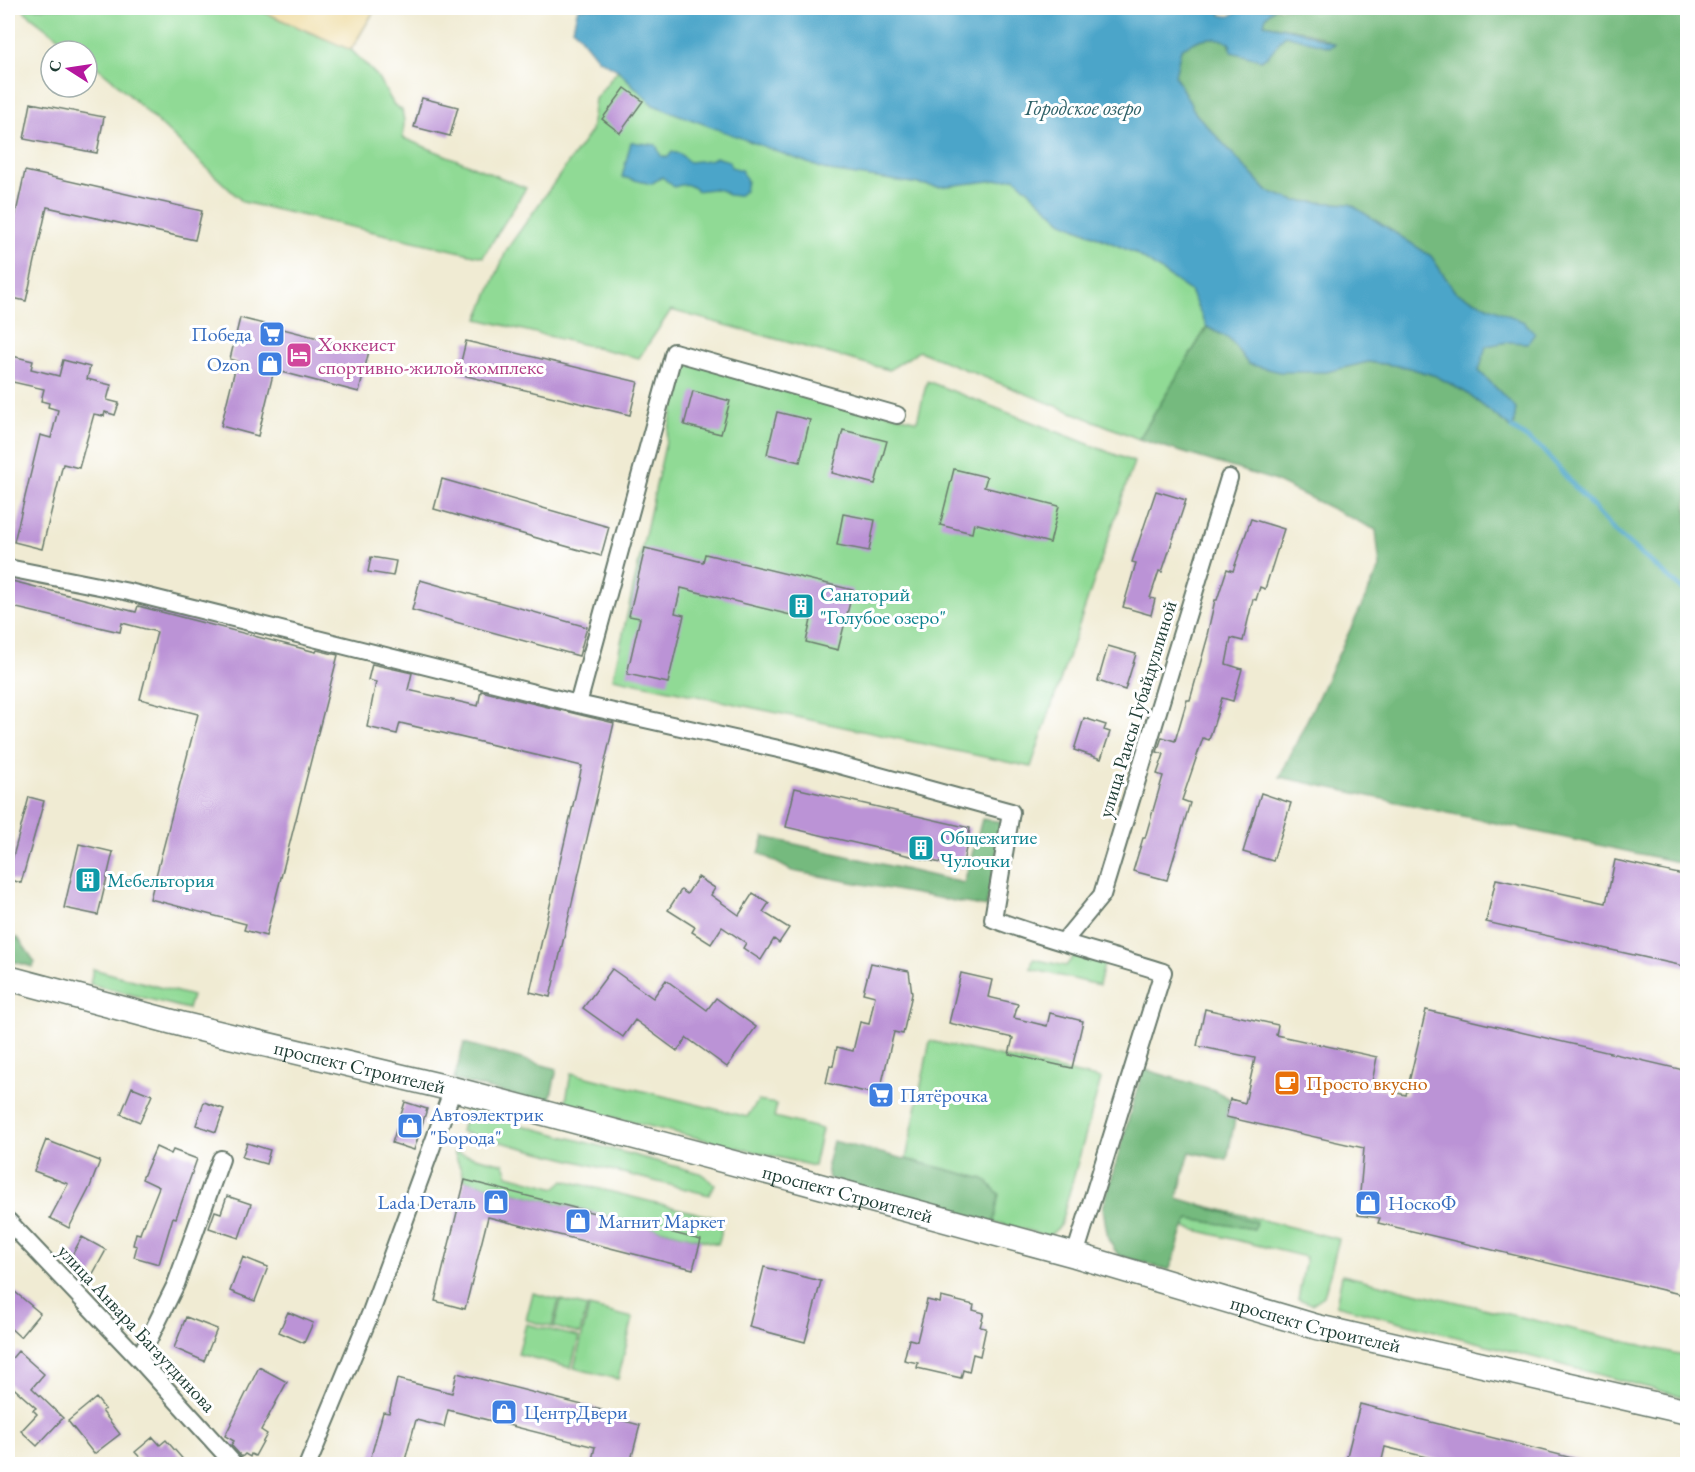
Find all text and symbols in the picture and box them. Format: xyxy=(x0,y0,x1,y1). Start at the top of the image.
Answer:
north arrow xyxy=(39,39,99,99)
text: С xyxy=(43,58,66,74)
water label: Городское озеро xyxy=(1023,94,1142,121)
supermarket icon: Победа xyxy=(257,319,287,349)
place label: Победа xyxy=(191,321,252,347)
place label: Хоккеист спортивно-жилой комплекс xyxy=(317,331,544,380)
hotel icon: Хоккеист спортивно-жилой комплекс xyxy=(284,340,314,370)
shop icon: Ozon xyxy=(255,349,285,379)
place label: Ozon xyxy=(207,351,250,377)
place label: Санаторий "Голубое озеро" xyxy=(820,581,946,630)
building icon: Санаторий "Голубое озеро" xyxy=(786,591,816,621)
street label: улица Раисы Губайдуллиной xyxy=(1092,597,1183,821)
place label: Общежитие Чулочки xyxy=(940,824,1037,873)
building icon: Общежитие Чулочки xyxy=(906,833,936,863)
building icon: Мебельтория xyxy=(73,865,103,895)
place label: Мебельтория xyxy=(107,867,215,893)
street label: проспект Строителей xyxy=(272,1034,449,1100)
cafe icon: Просто вкусно xyxy=(1272,1068,1302,1098)
place label: Просто вкусно xyxy=(1306,1070,1428,1096)
supermarket icon: Пятёрочка xyxy=(866,1080,896,1110)
place label: Пятёрочка xyxy=(900,1082,988,1108)
place label: Автоэлектрик "Борода" xyxy=(429,1101,544,1150)
shop icon: Автоэлектрик "Борода" xyxy=(395,1111,425,1141)
street label: проспект Строителей xyxy=(760,1158,936,1229)
shop icon: Lada Dеталь xyxy=(481,1187,511,1217)
shop icon: НоскоФ xyxy=(1353,1188,1383,1218)
place label: Lada Dеталь xyxy=(377,1189,476,1215)
place label: НоскоФ xyxy=(1388,1190,1456,1216)
shop icon: Магнит Маркет xyxy=(563,1206,593,1236)
place label: Магнит Маркет xyxy=(598,1208,725,1234)
street label: улица Анвара Багаутдинова xyxy=(52,1238,222,1418)
street label: проспект Строителей xyxy=(1228,1289,1404,1359)
shop icon: ЦентрДвери xyxy=(489,1397,519,1427)
place label: ЦентрДвери xyxy=(524,1399,628,1425)

